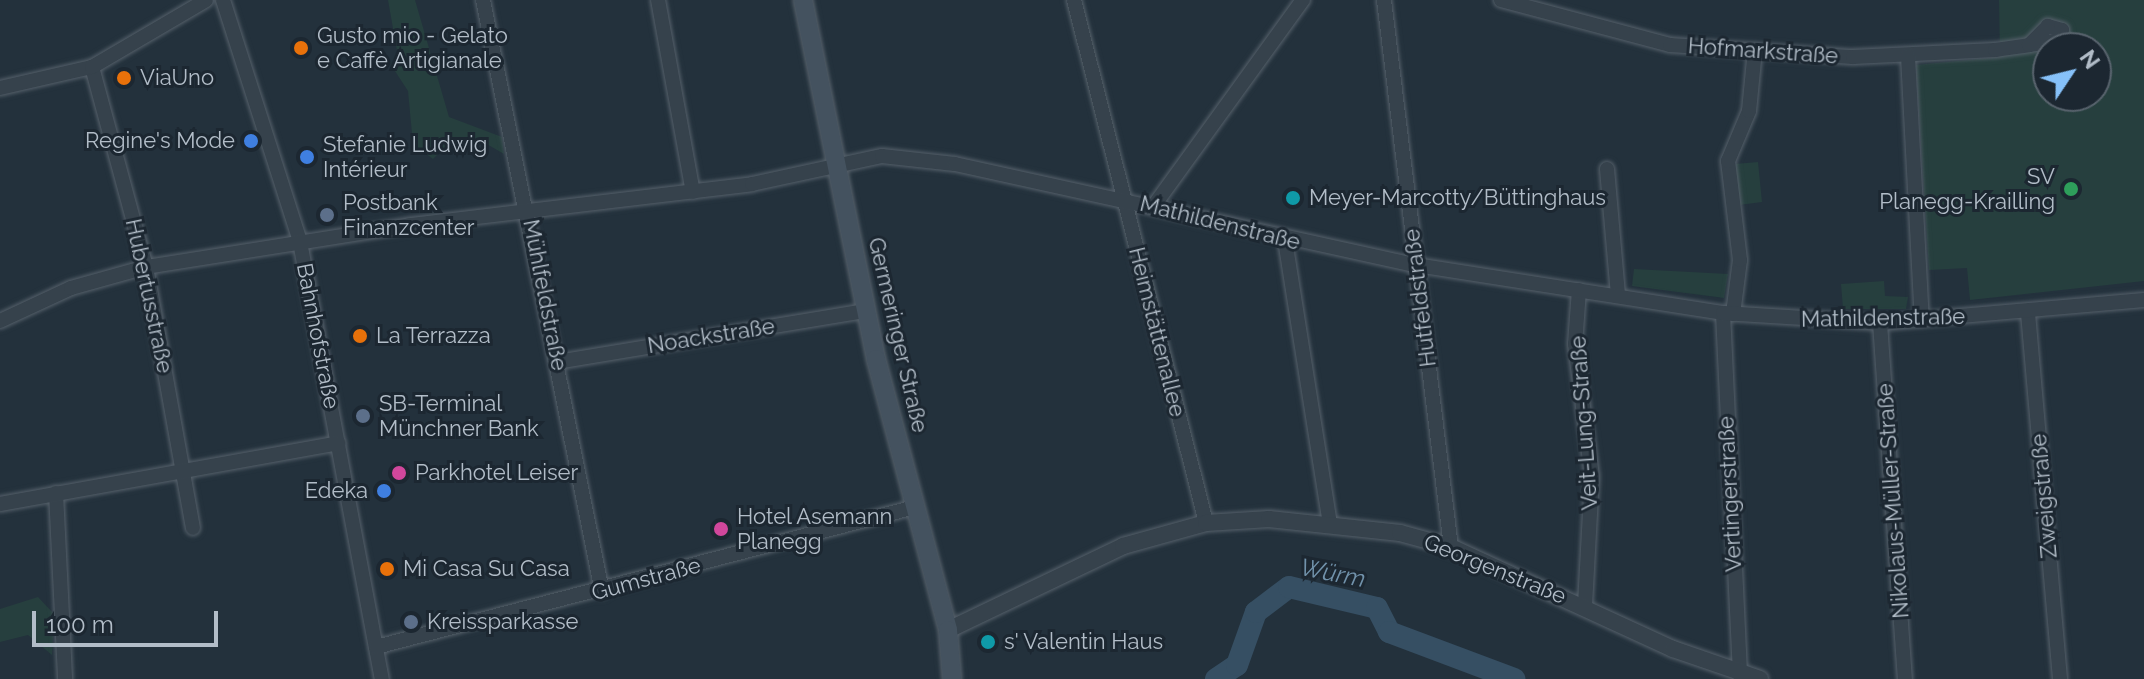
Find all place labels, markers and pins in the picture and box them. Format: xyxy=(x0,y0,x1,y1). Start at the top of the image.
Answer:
place label: Gusto mio - Gelato e Caffè Artigianale xyxy=(317,22,508,74)
marker: Gusto mio - Gelato e Caffè Artigianale xyxy=(292,39,310,57)
place label: ViaUno xyxy=(140,65,214,91)
marker: ViaUno xyxy=(115,69,133,87)
place label: Regine's Mode xyxy=(85,128,235,154)
place label: Stefanie Ludwig Intérieur xyxy=(323,131,487,182)
marker: Regine's Mode xyxy=(242,132,260,150)
marker: Stefanie Ludwig Intérieur xyxy=(298,148,316,166)
place label: SV Planegg-Krailling xyxy=(1879,163,2055,214)
marker: SV Planegg-Krailling xyxy=(2062,180,2080,198)
place label: Meyer-Marcotty/Büttinghaus xyxy=(1309,185,1606,211)
place label: Postbank Finanzcenter xyxy=(343,189,474,240)
marker: Meyer-Marcotty/Büttinghaus xyxy=(1284,189,1302,207)
marker: Postbank Finanzcenter xyxy=(318,206,336,224)
place label: La Terrazza xyxy=(376,323,491,349)
marker: La Terrazza xyxy=(351,327,369,345)
place label: SB-Terminal Münchner Bank xyxy=(379,390,539,442)
marker: SB-Terminal Münchner Bank xyxy=(354,407,372,425)
place label: Parkhotel Leiser xyxy=(415,460,579,486)
marker: Parkhotel Leiser xyxy=(390,464,408,482)
place label: Edeka xyxy=(305,478,368,504)
marker: Edeka xyxy=(375,482,393,500)
place label: Hotel Asemann Planegg xyxy=(737,503,894,554)
marker: Hotel Asemann Planegg xyxy=(712,520,730,538)
place label: Mi Casa Su Casa xyxy=(403,556,570,582)
marker: Mi Casa Su Casa xyxy=(378,560,396,578)
place label: Kreissparkasse xyxy=(427,609,579,635)
marker: Kreissparkasse xyxy=(402,613,420,631)
place label: s' Valentin Haus xyxy=(1004,629,1164,655)
marker: s' Valentin Haus xyxy=(979,633,997,651)

